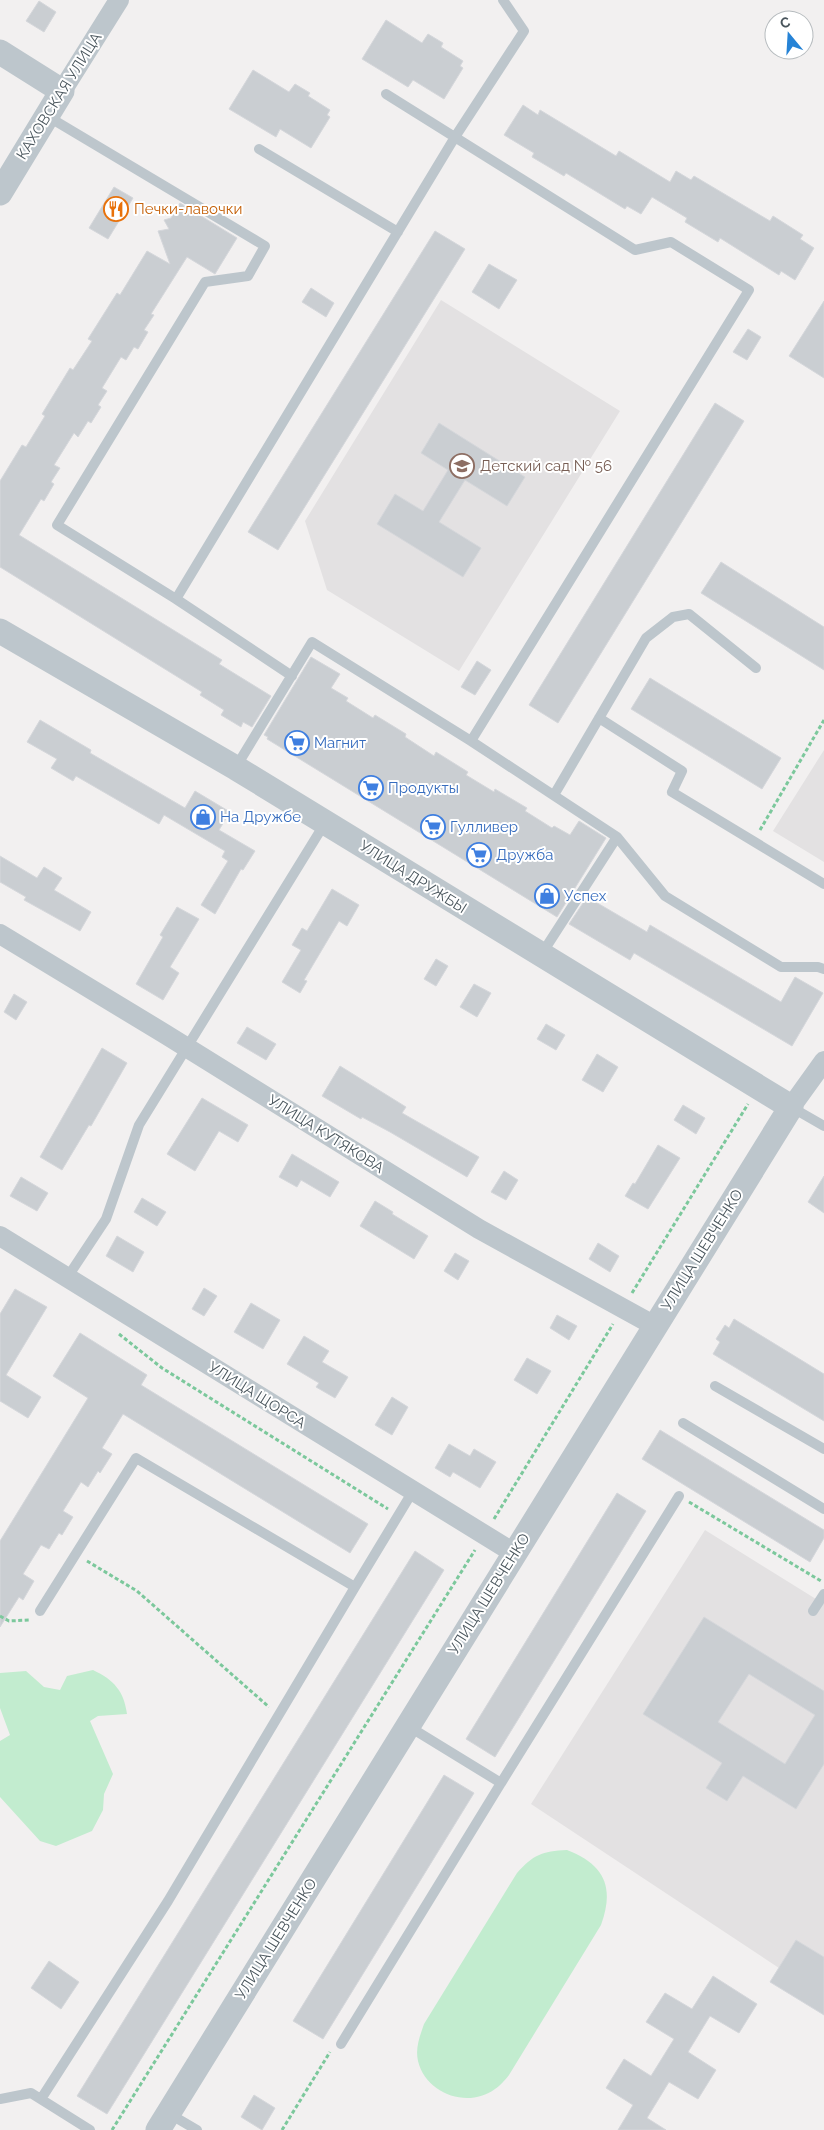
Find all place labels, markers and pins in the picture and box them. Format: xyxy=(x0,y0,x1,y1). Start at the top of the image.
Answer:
restaurant icon: Печки-лавочки xyxy=(103,196,129,222)
place label: Печки-лавочки xyxy=(134,200,242,218)
school or university icon: Детский сад № 56 xyxy=(449,453,475,479)
place label: Детский сад № 56 xyxy=(480,457,612,475)
supermarket icon: Магнит xyxy=(284,730,310,756)
place label: Магнит xyxy=(314,734,366,752)
supermarket icon: Продукты xyxy=(358,775,384,801)
place label: Продукты xyxy=(388,779,459,797)
shop icon: На Дружбе xyxy=(190,804,216,830)
place label: На Дружбе xyxy=(220,808,301,826)
supermarket icon: Гулливер xyxy=(420,814,446,840)
place label: Гулливер xyxy=(450,818,518,836)
supermarket icon: Дружба xyxy=(466,842,492,868)
place label: Дружба xyxy=(496,846,553,864)
shop icon: Успех xyxy=(534,883,560,909)
place label: Успех xyxy=(564,887,607,905)

